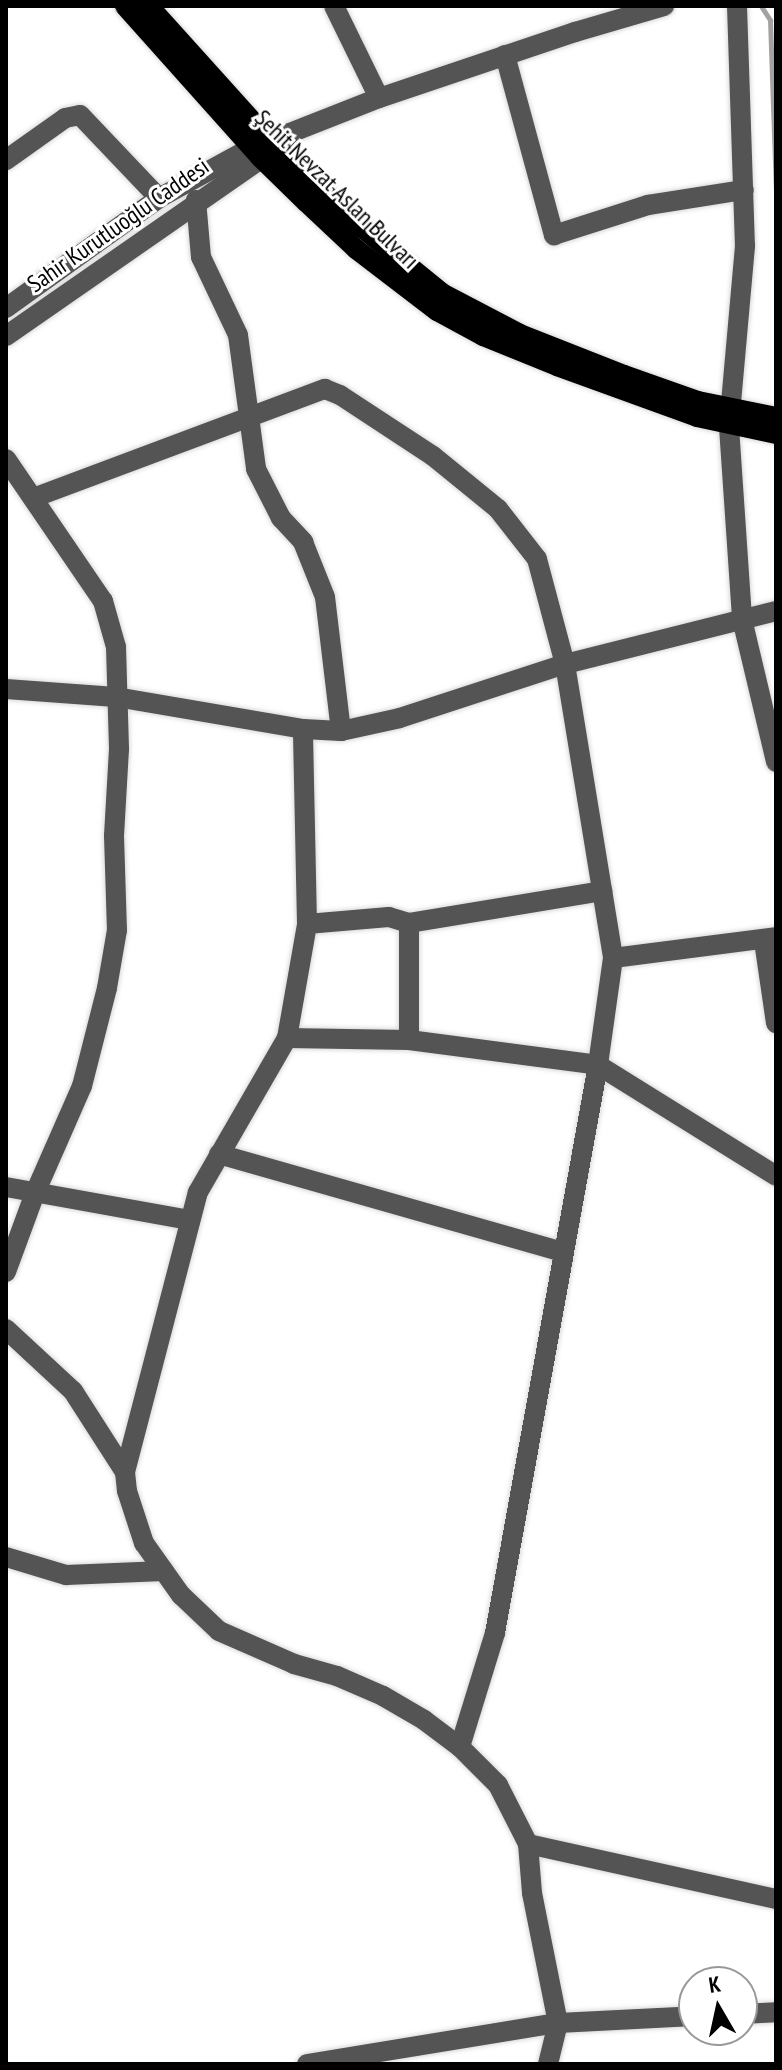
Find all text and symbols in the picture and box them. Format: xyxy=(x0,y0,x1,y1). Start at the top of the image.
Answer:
street label: Şehit Nevzat Aslan Bulvarı xyxy=(249,103,425,275)
street label: Sahir Kurutluoğlu Caddesi xyxy=(22,152,214,298)
north arrow xyxy=(678,1966,758,2046)
text: K xyxy=(707,1970,722,1999)

